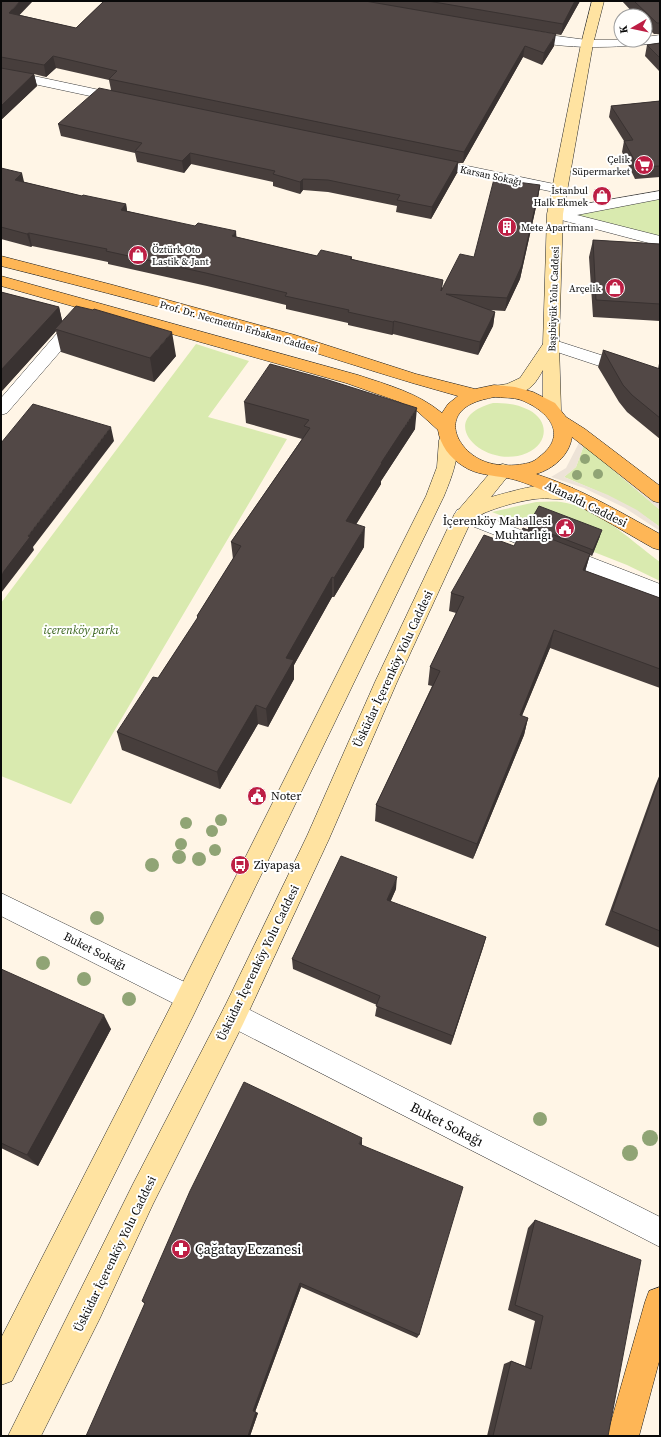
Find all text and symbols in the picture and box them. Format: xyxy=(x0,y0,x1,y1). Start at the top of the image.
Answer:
north arrow xyxy=(613,8,653,48)
text: K xyxy=(616,24,632,34)
place label: Çelik Süpermarket xyxy=(572,153,631,178)
supermarket icon: Çelik Süpermarket xyxy=(633,154,655,176)
street label: Karsan Sokağı xyxy=(459,163,523,188)
place label: İstanbul Halk Ekmek xyxy=(533,184,589,209)
shop icon: İstanbul Halk Ekmek xyxy=(591,185,613,207)
building icon: Mete Apartmanı xyxy=(496,216,518,238)
place label: Mete Apartmanı xyxy=(521,221,594,234)
place label: Öztürk Oto Lastik & Jant xyxy=(152,243,209,268)
shop icon: Öztürk Oto Lastik & Jant xyxy=(127,244,149,266)
street label: Başıbüyük Yolu Caddesi xyxy=(545,246,562,352)
shop icon: Arçelik xyxy=(604,277,626,299)
place label: Arçelik xyxy=(569,282,602,295)
street label: Prof. Dr. Necmettin Erbakan Caddesi xyxy=(158,298,320,355)
street label: Alanaldı Caddesi xyxy=(542,477,630,531)
place label: İçerenköy Mahallesi Muhtarlığı xyxy=(443,513,551,543)
public building icon: İçerenköy Mahallesi Muhtarlığı xyxy=(554,517,576,539)
street label: Üsküdar İçerenköy Yolu Caddesi xyxy=(349,587,437,750)
park label: içerenköy parkı xyxy=(43,622,119,638)
public building icon: Noter xyxy=(246,785,268,807)
place label: Noter xyxy=(271,788,301,804)
bus stop icon: Ziyapaşa xyxy=(229,854,251,876)
place label: Ziyapaşa xyxy=(254,857,301,873)
street label: Üsküdar İçerenköy Yolu Caddesi xyxy=(213,882,303,1044)
street label: Buket Sokağı xyxy=(61,928,129,974)
street label: Buket Sokağı xyxy=(407,1097,487,1151)
street label: Üsküdar İçerenköy Yolu Caddesi xyxy=(70,1173,160,1335)
pharmacy icon: Çağatay Eczanesi xyxy=(170,1238,192,1260)
place label: Çağatay Eczanesi xyxy=(195,1239,301,1259)

